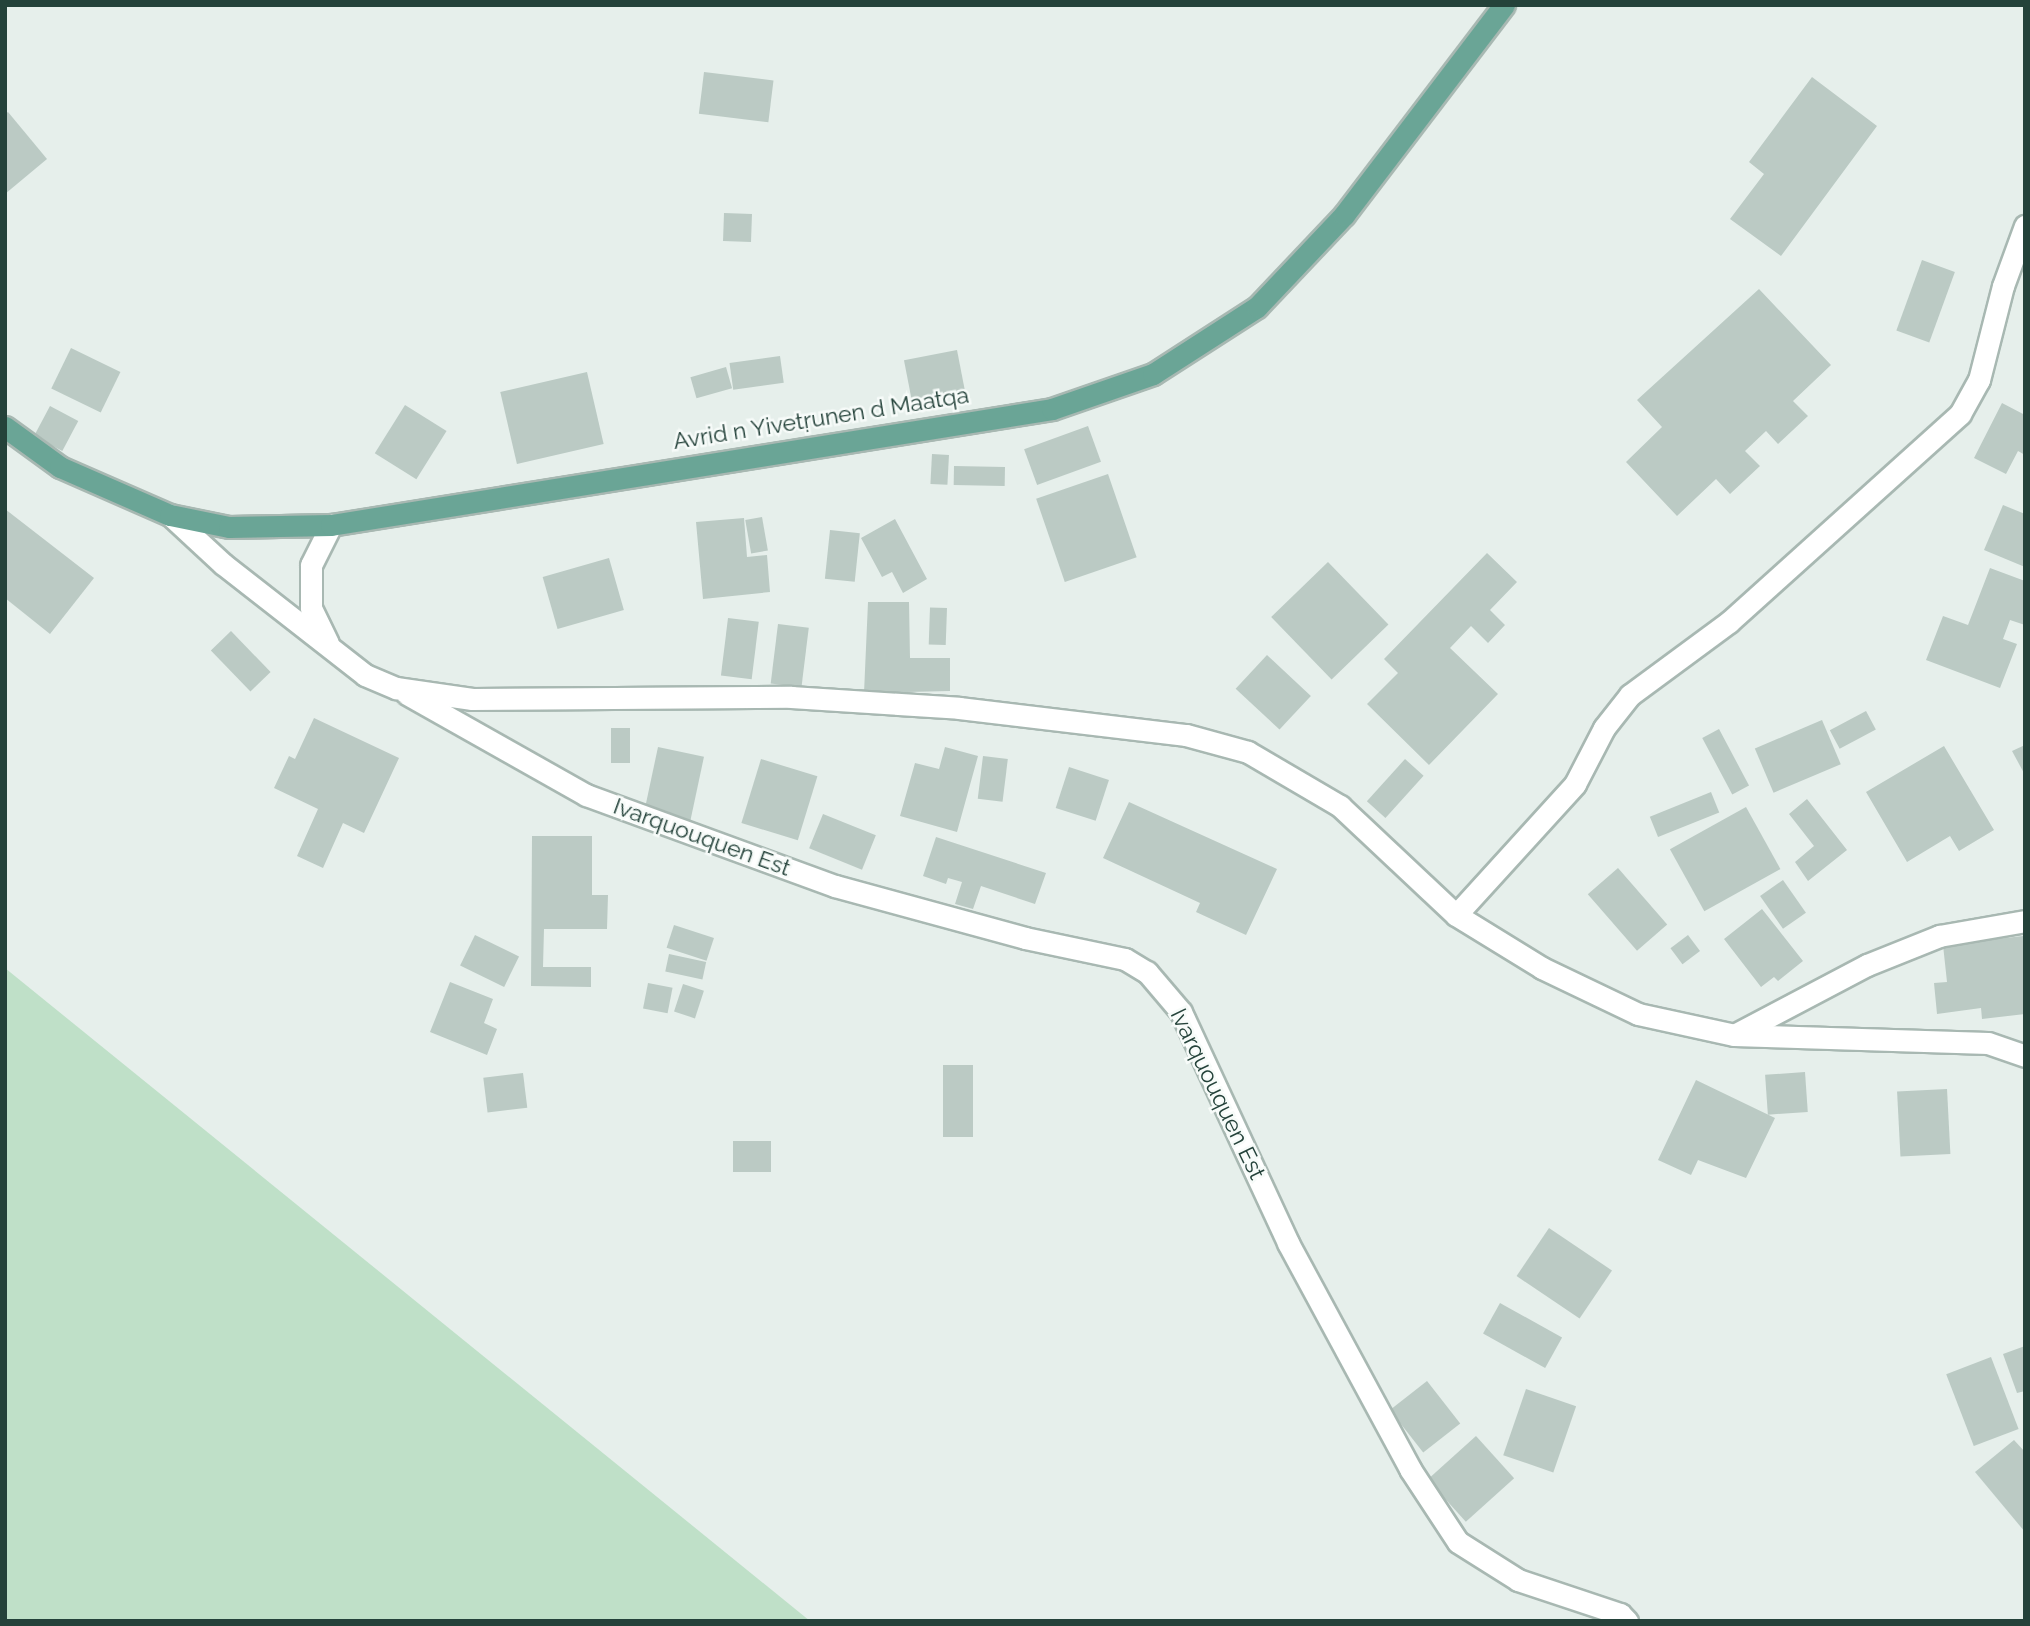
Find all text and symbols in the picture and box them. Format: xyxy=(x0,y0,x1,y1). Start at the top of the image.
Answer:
street label: Avrid n Yivetṛunen d Maatqa xyxy=(671,381,971,455)
street label: Ivarquouquen Est xyxy=(610,792,794,882)
street label: Ivarquouquen Est xyxy=(1165,1004,1271,1184)

